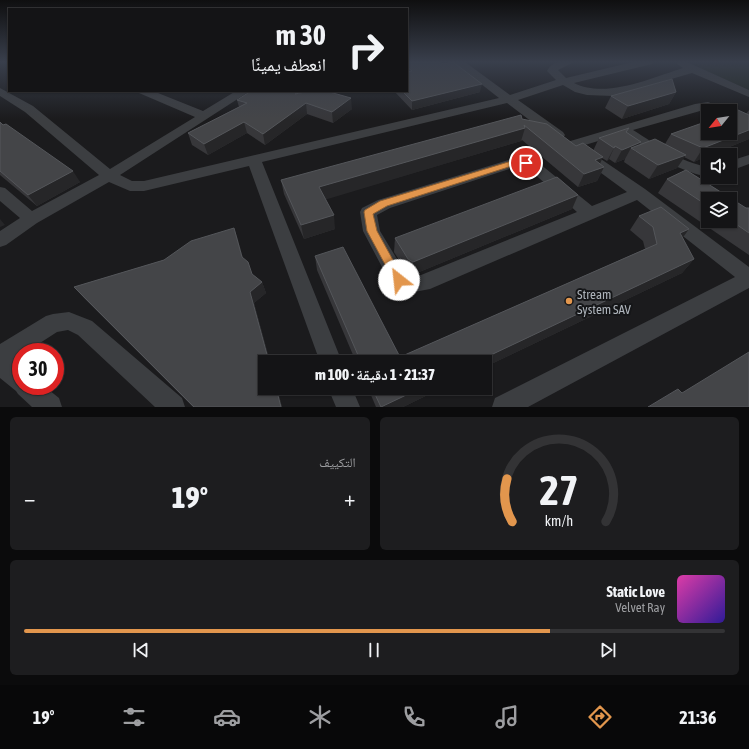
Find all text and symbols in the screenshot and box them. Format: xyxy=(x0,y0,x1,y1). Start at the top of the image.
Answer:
text: 30 m xyxy=(276,19,326,51)
icon: right xyxy=(340,24,392,76)
text: انعطف يمينًا xyxy=(251,54,326,75)
north arrow xyxy=(701,104,737,140)
map controls xyxy=(701,104,737,228)
pin xyxy=(509,146,543,180)
button: sound xyxy=(701,148,737,184)
icon: arrive xyxy=(515,152,537,174)
button: layers xyxy=(701,192,737,228)
position arrow xyxy=(378,259,420,301)
place label: Stream System SAV xyxy=(577,287,632,317)
marker: Stream System SAV xyxy=(564,296,574,306)
speed limit sign: 30 xyxy=(12,343,64,395)
text: 21:37 · 1 دقيقة · 100 m xyxy=(315,366,435,383)
text: التكييف xyxy=(319,455,356,470)
text: 27 xyxy=(540,465,579,513)
text: 19° xyxy=(172,480,208,514)
text: − xyxy=(24,485,35,511)
text: + xyxy=(344,485,355,511)
text: km/h xyxy=(545,512,573,528)
text: Static Love xyxy=(606,583,665,600)
text: Velvet Ray xyxy=(615,600,665,615)
icon: previous xyxy=(130,639,152,661)
icon: pause xyxy=(363,639,385,661)
icon: next xyxy=(597,639,619,661)
icon: filters xyxy=(120,703,148,731)
icon: car xyxy=(213,703,241,731)
icon: climate xyxy=(306,703,334,731)
icon: phone xyxy=(400,703,428,731)
icon: music xyxy=(493,703,521,731)
icon: directions xyxy=(586,703,614,731)
text: 19° xyxy=(33,707,55,728)
text: 21:36 xyxy=(679,707,716,728)

